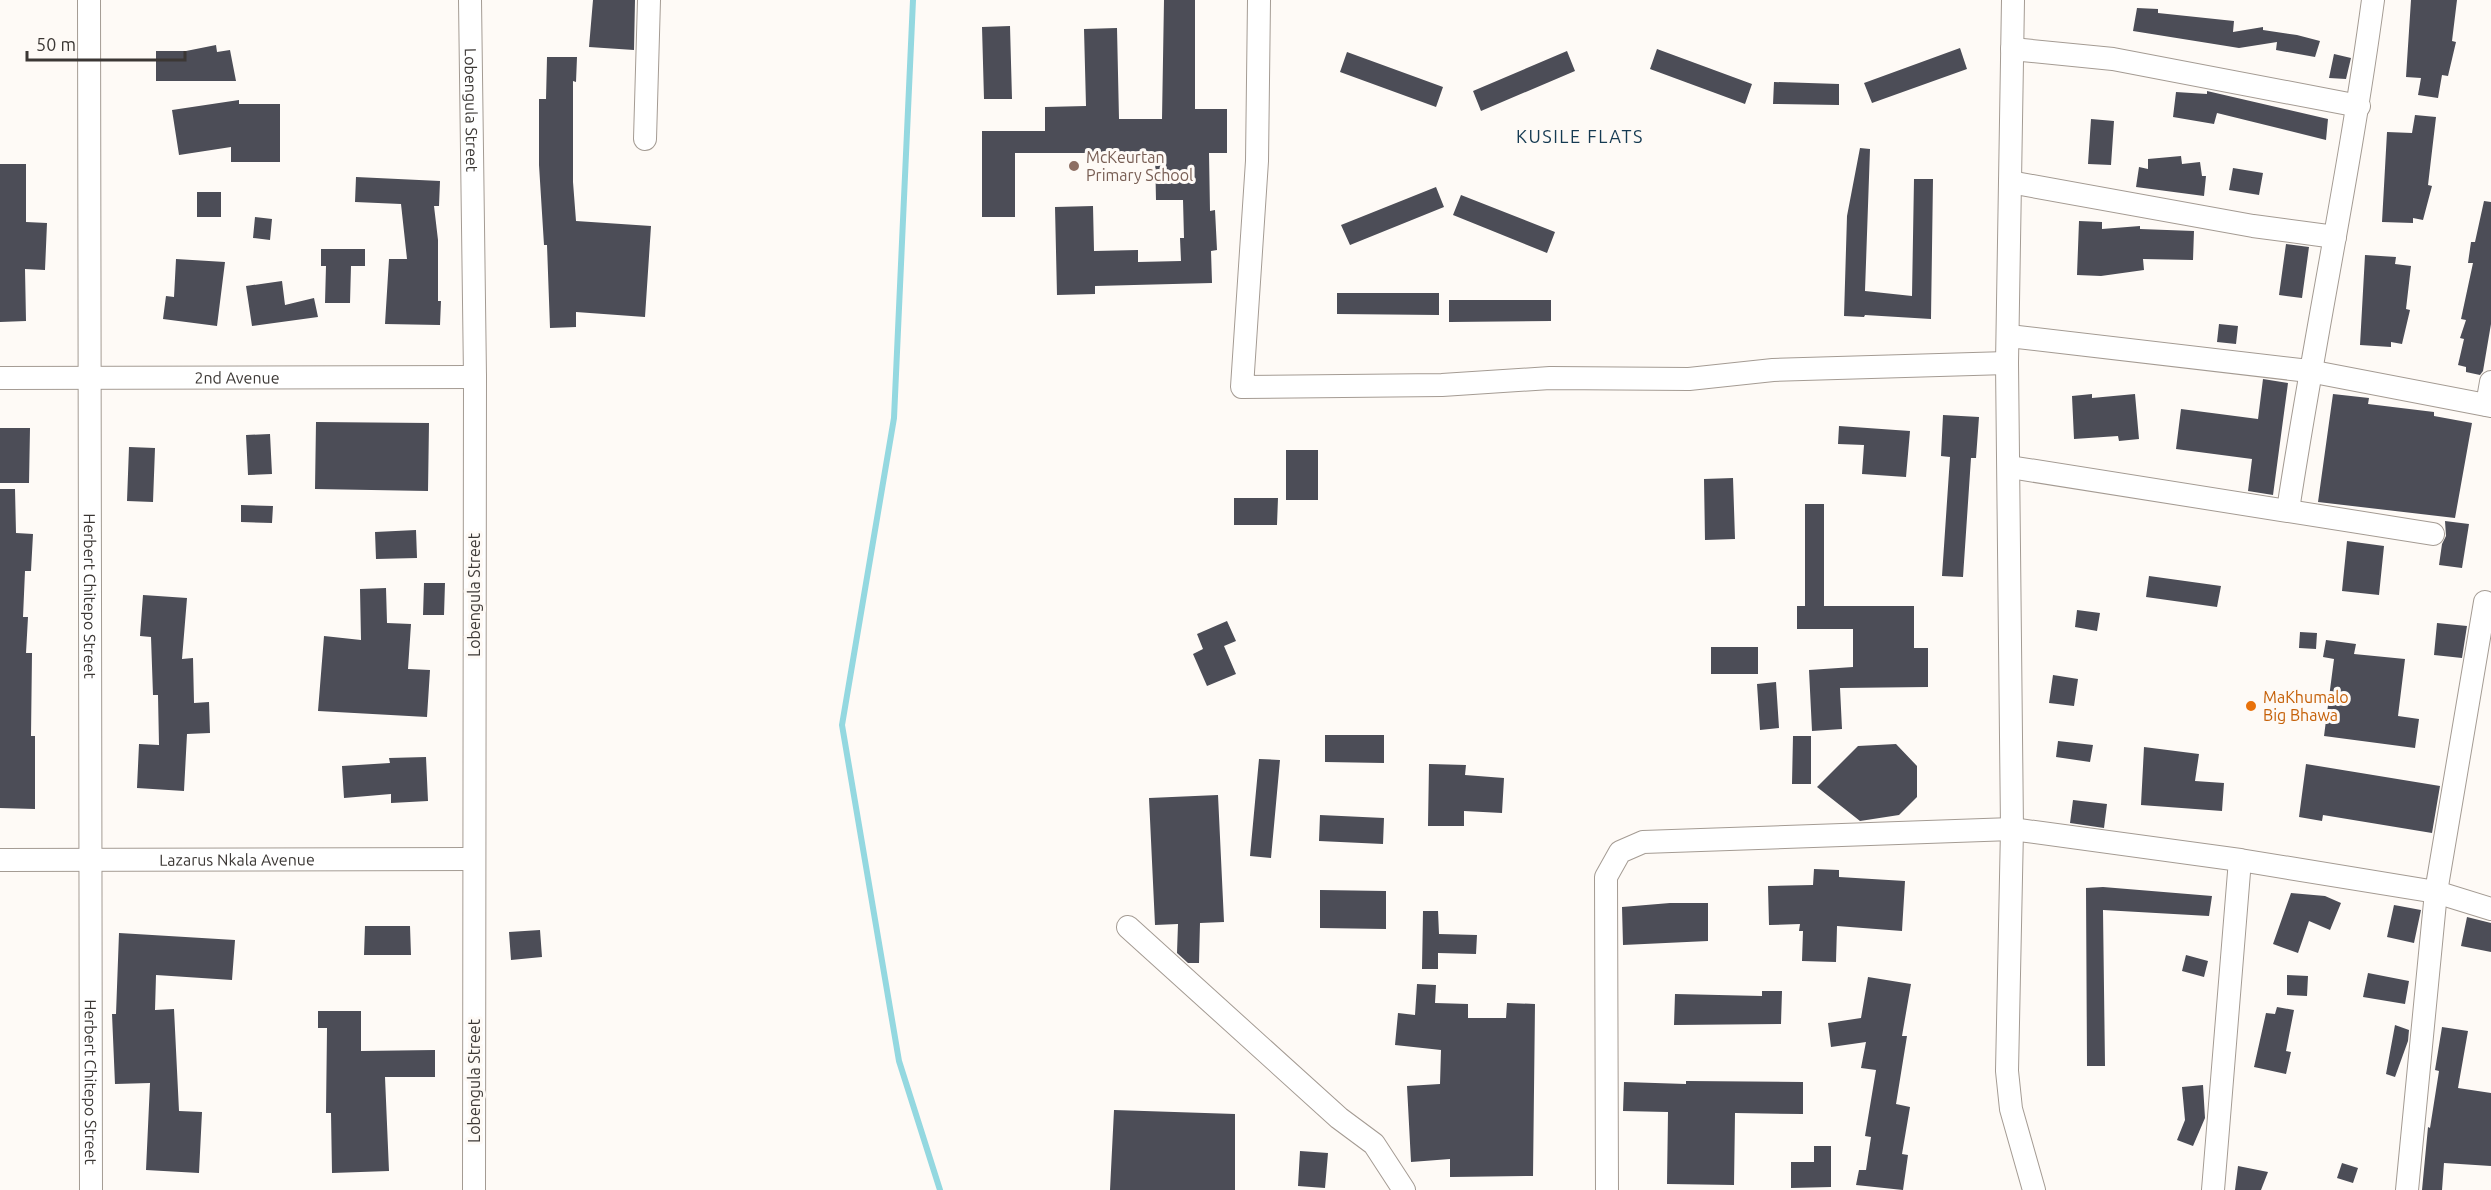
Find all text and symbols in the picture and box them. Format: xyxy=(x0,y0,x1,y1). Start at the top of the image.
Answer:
scale bar xyxy=(27,24,184,62)
text: 50 m xyxy=(36,34,76,54)
street label: Lobengula Street xyxy=(462,48,481,173)
district label: KUSILE FLATS xyxy=(1516,126,1644,146)
place label: McKeurtan Primary School xyxy=(1086,148,1193,184)
marker: McKeurtan Primary School xyxy=(1067,159,1081,173)
street label: 2nd Avenue xyxy=(194,368,280,387)
street label: Herbert Chitepo Street xyxy=(81,513,99,679)
street label: Lobengula Street xyxy=(465,532,483,657)
place label: MaKhumalo Big Bhawa xyxy=(2263,688,2349,724)
marker: MaKhumalo Big Bhawa xyxy=(2244,699,2258,713)
street label: Lazarus Nkala Avenue xyxy=(159,850,315,869)
street label: Herbert Chitepo Street xyxy=(82,999,100,1165)
street label: Lobengula Street xyxy=(465,1018,483,1143)

